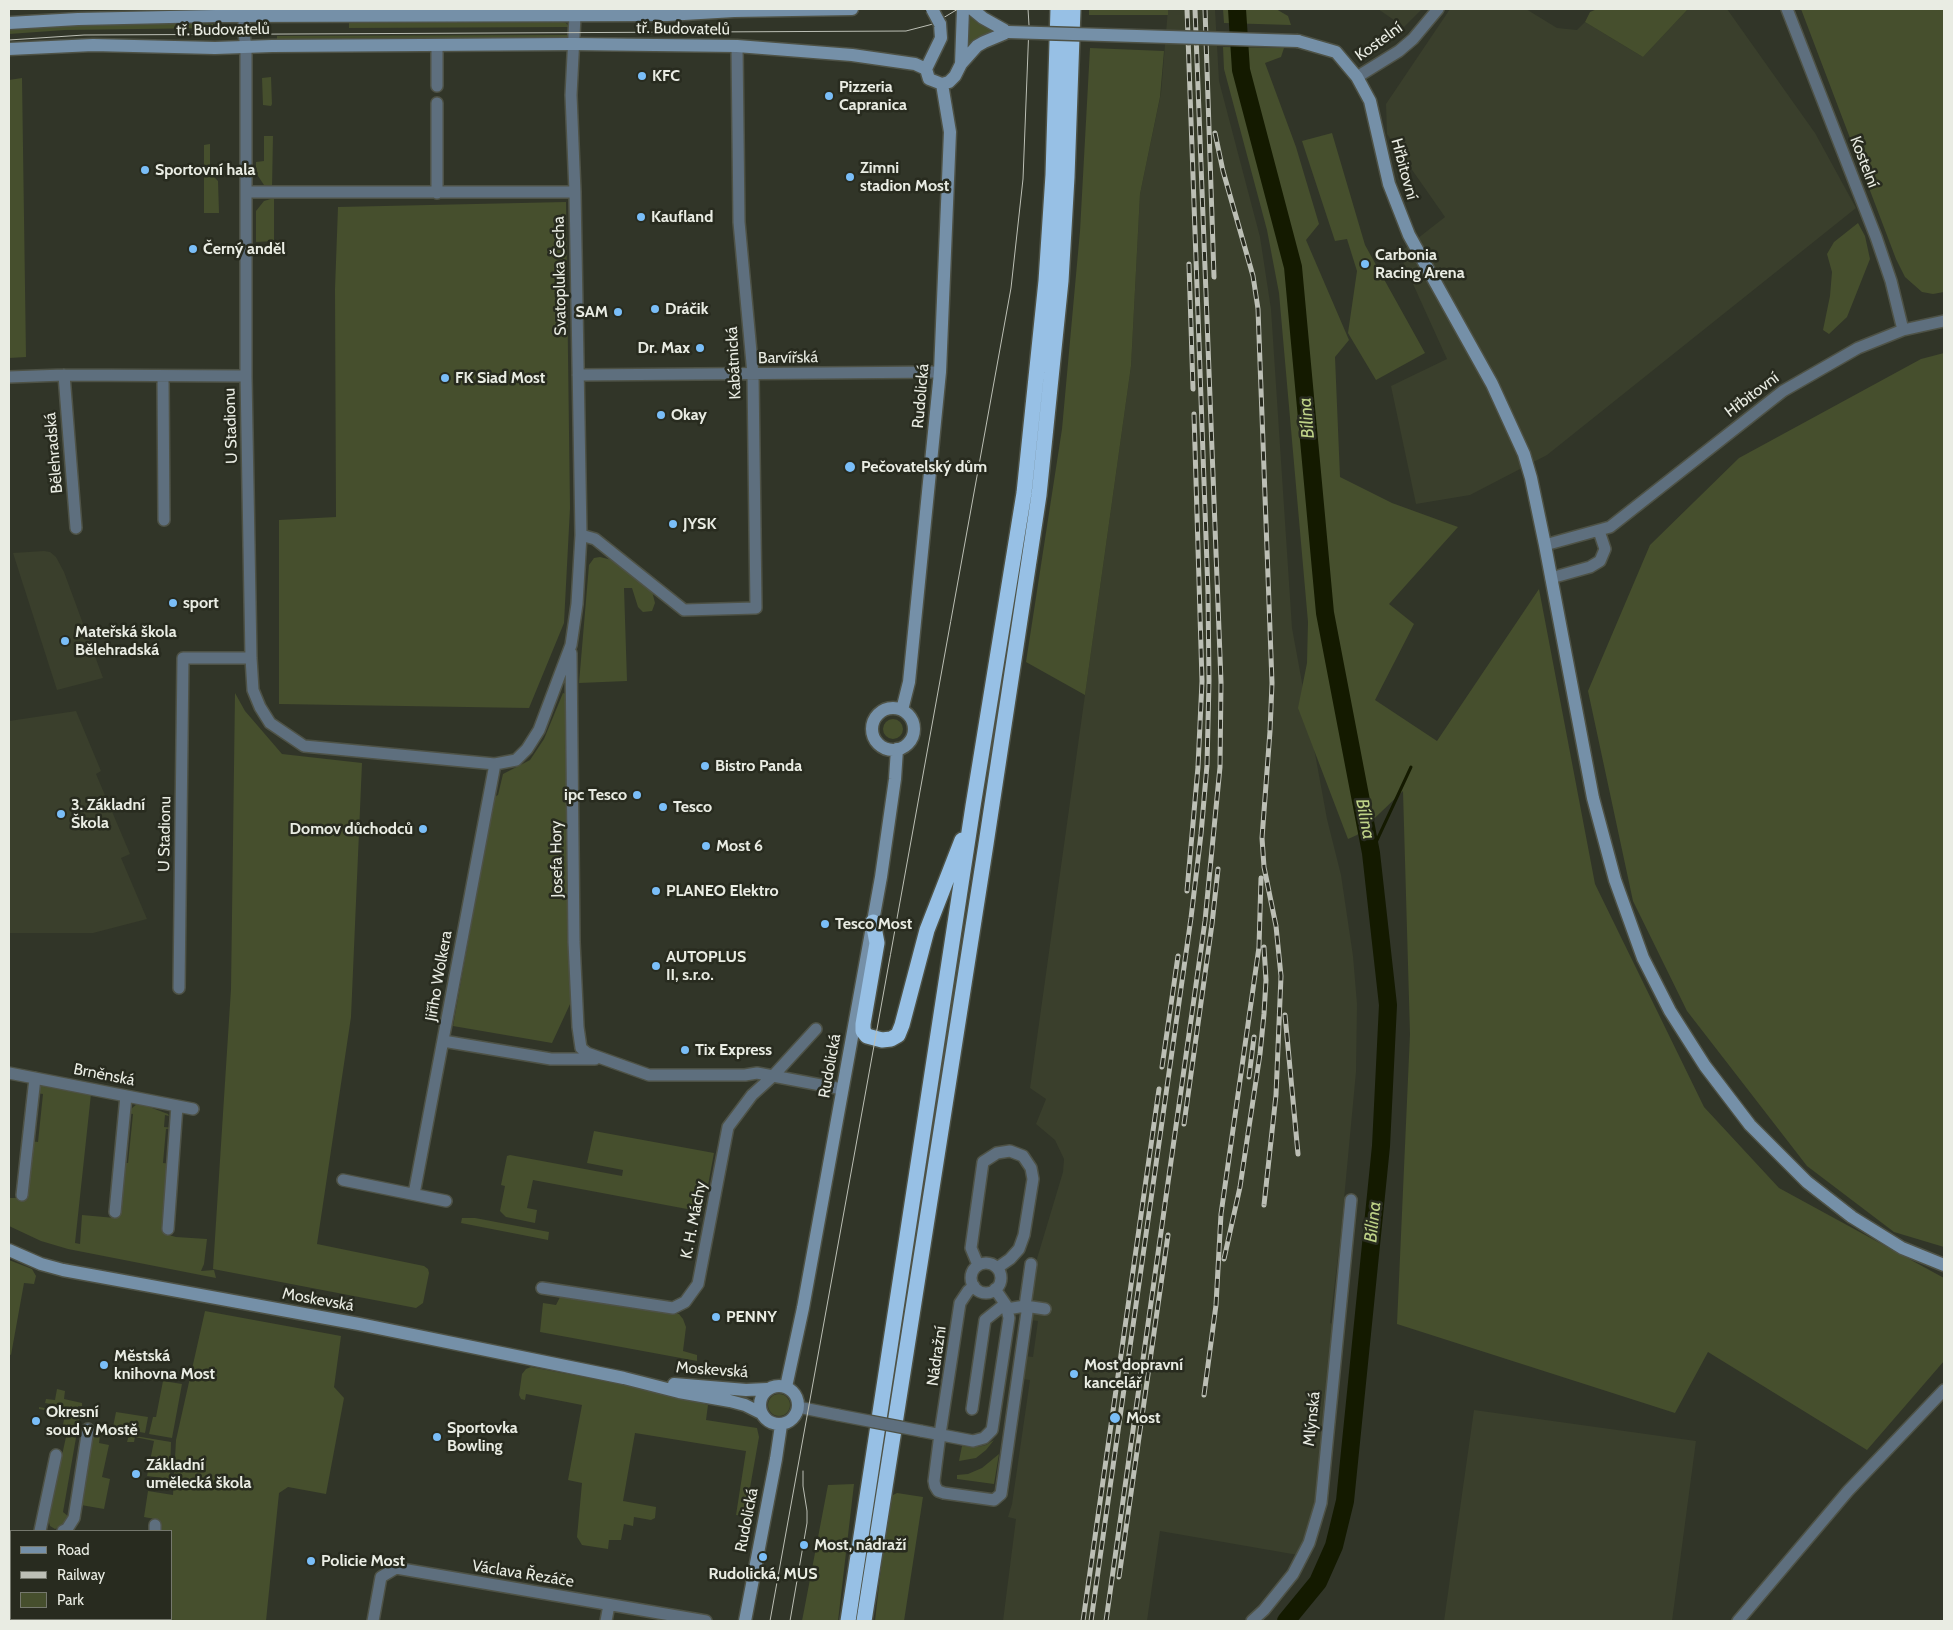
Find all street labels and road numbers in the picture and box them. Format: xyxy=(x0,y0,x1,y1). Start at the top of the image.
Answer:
street label: Kostelní xyxy=(1352,18,1406,66)
street label: tř. Budovatelů xyxy=(636,19,730,39)
street label: tř. Budovatelů xyxy=(176,20,270,40)
street label: Kostelní xyxy=(1845,134,1883,190)
street label: Hřbitovní xyxy=(1387,136,1421,202)
street label: Svatopluka Čecha xyxy=(549,216,571,336)
street label: Kabátnická xyxy=(723,326,745,400)
street label: Barvířská xyxy=(758,348,818,368)
street label: Rudolická xyxy=(909,363,933,429)
street label: Hřbitovní xyxy=(1721,368,1783,422)
street label: U Stadionu xyxy=(220,388,242,464)
street label: Bělehradská xyxy=(41,412,67,494)
street label: U Stadionu xyxy=(155,796,175,872)
street label: Josefa Hory xyxy=(547,820,567,898)
street label: Jiřího Wolkera xyxy=(422,929,456,1023)
street label: Rudolická xyxy=(815,1032,845,1100)
street label: Brněnská xyxy=(72,1060,136,1090)
street label: K. H. Máchy xyxy=(677,1180,711,1260)
street label: Moskevská xyxy=(281,1284,355,1316)
street label: Nádražní xyxy=(923,1325,951,1387)
street label: Moskevská xyxy=(675,1358,749,1382)
street label: Mlýnská xyxy=(1300,1391,1324,1447)
street label: Rudolická xyxy=(731,1486,763,1554)
street label: Václava Řezáče xyxy=(471,1556,575,1592)

